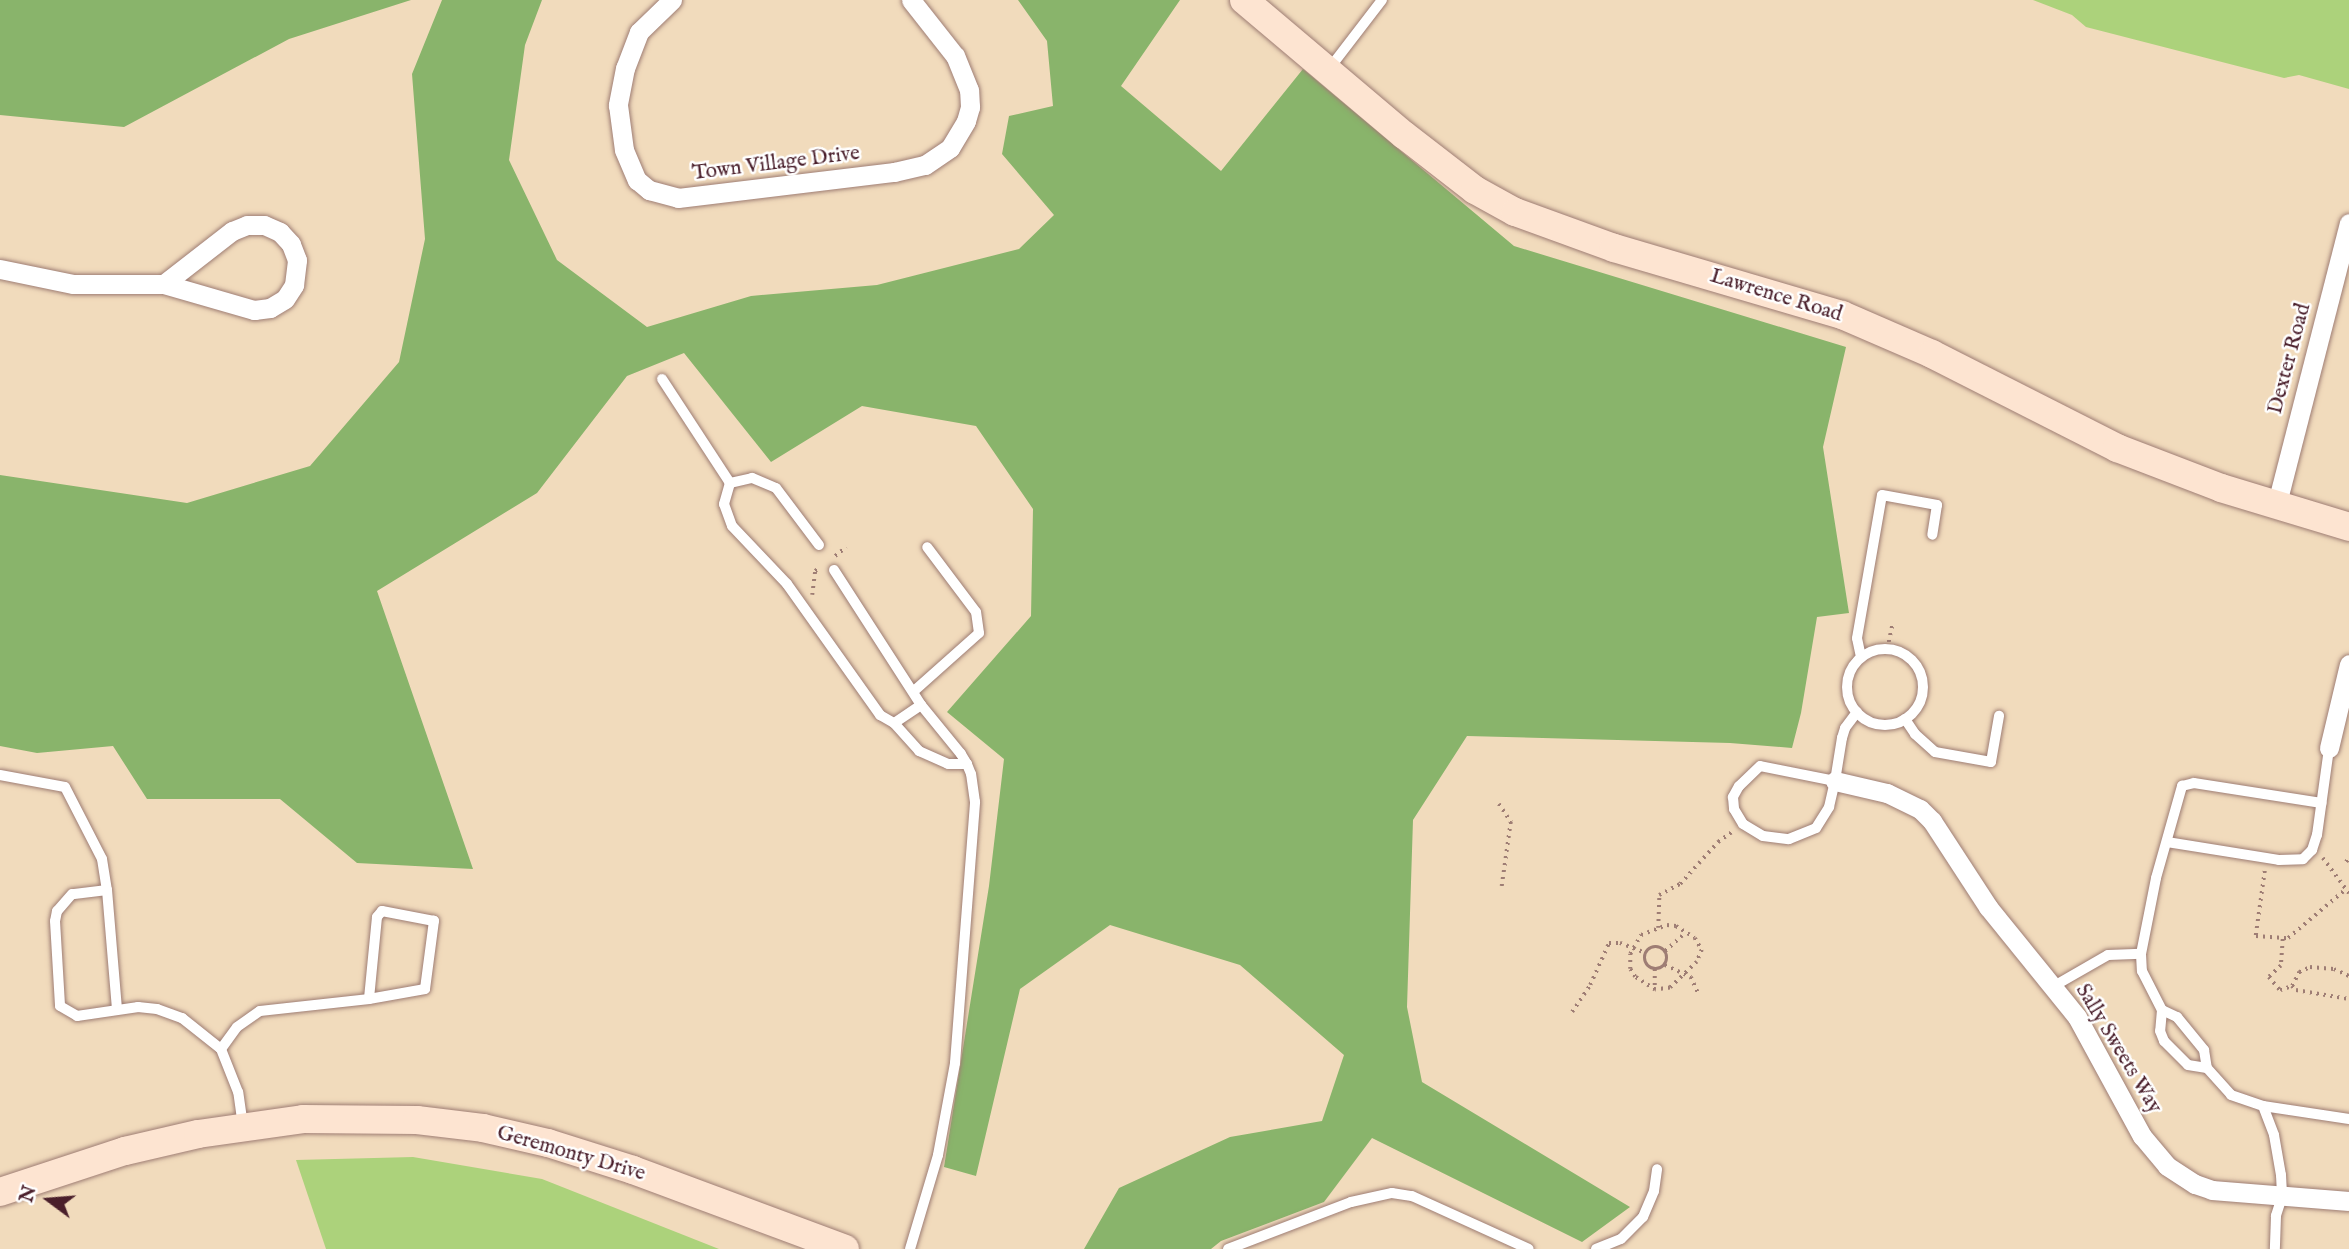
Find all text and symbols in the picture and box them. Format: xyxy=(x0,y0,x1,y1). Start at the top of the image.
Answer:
street label: Town Village Drive xyxy=(691,141,861,187)
street label: Lawrence Road xyxy=(1707,264,1845,328)
street label: Dexter Road xyxy=(2263,301,2317,417)
street label: Sally Sweets Way xyxy=(2069,980,2167,1118)
street label: Geremonty Drive xyxy=(494,1121,648,1187)
north arrow xyxy=(14,1165,84,1235)
text: N xyxy=(15,1183,43,1205)

